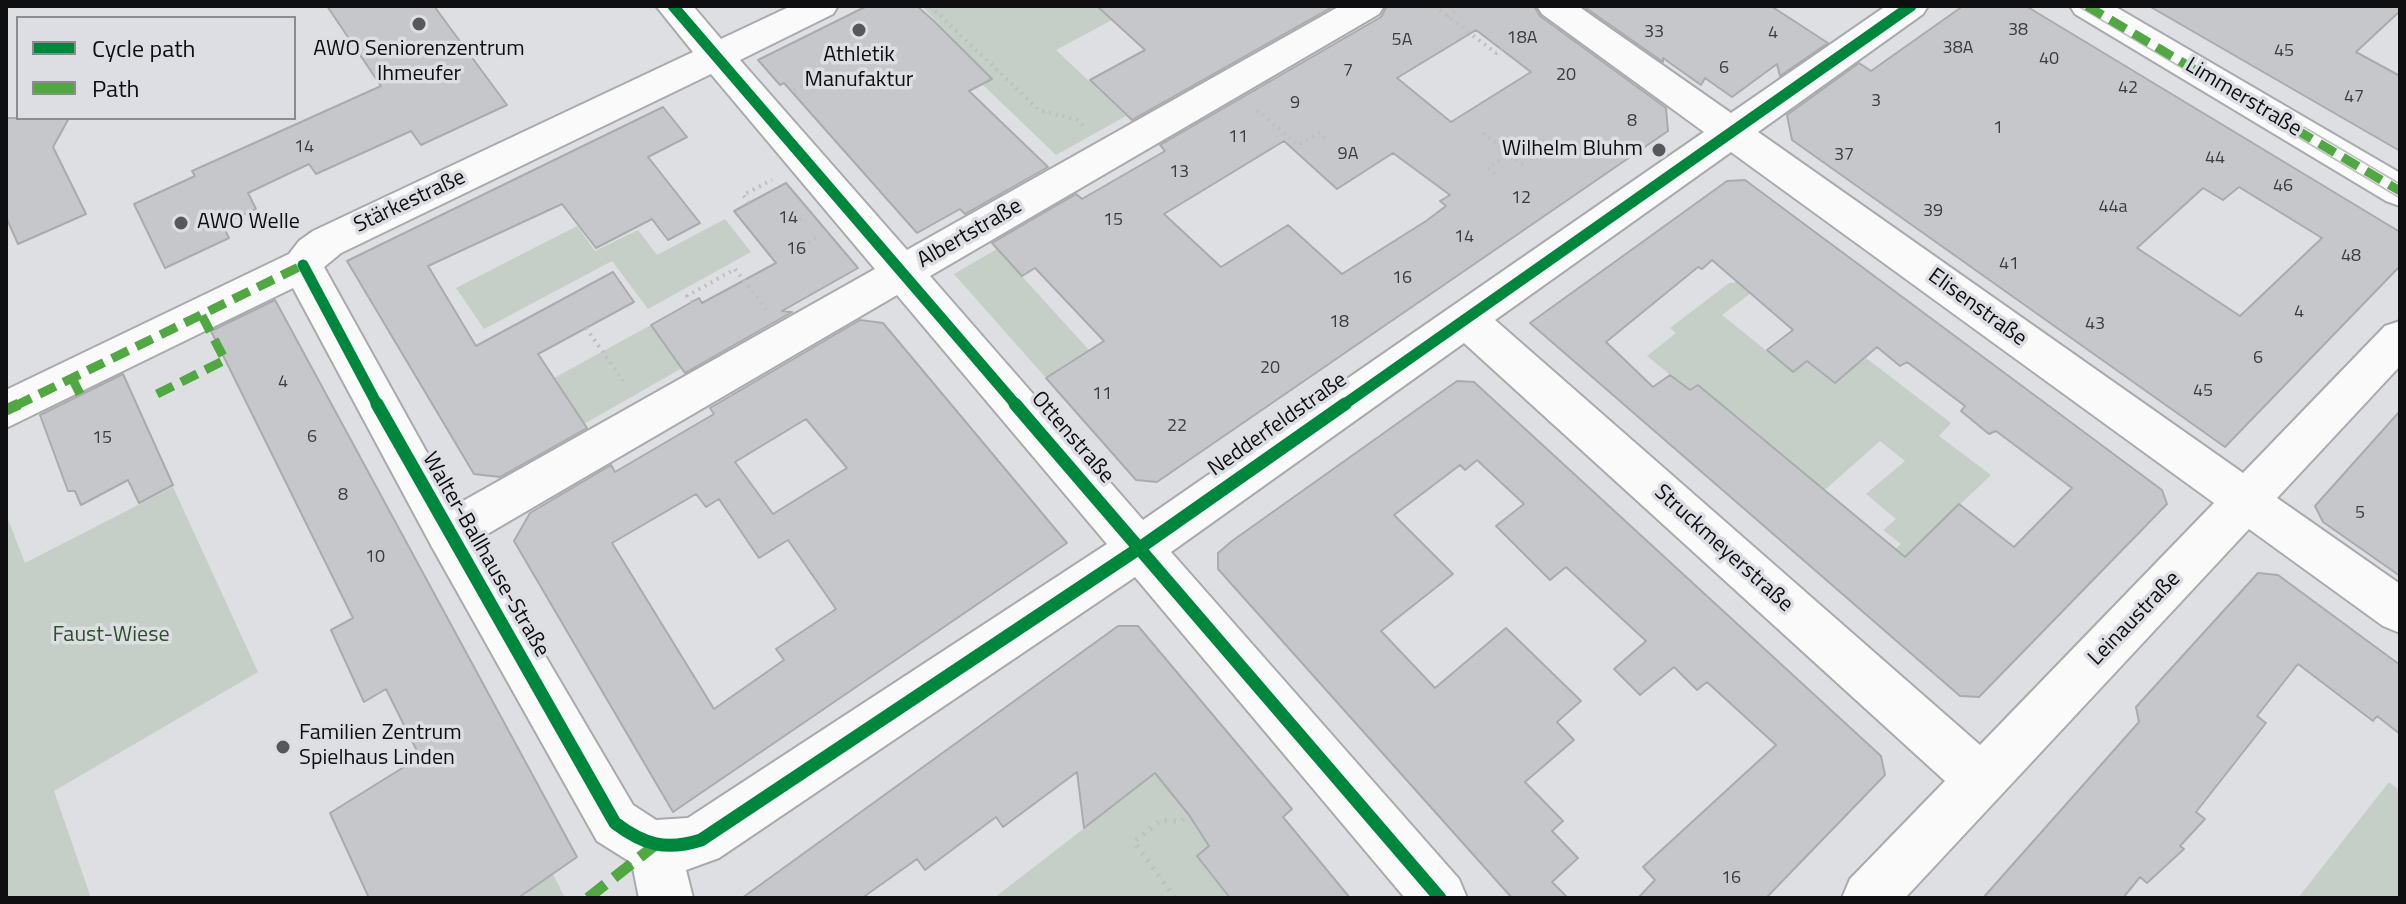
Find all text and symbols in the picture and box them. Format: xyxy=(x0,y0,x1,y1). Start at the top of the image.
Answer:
marker: AWO Seniorenzentrum Ihmeufer xyxy=(410,15,428,33)
legend xyxy=(16,16,296,120)
house number: 38 xyxy=(2008,20,2028,42)
marker: Athletik Manufaktur xyxy=(850,21,868,39)
house number: 33 xyxy=(1644,22,1664,44)
house number: 4 xyxy=(1768,23,1778,45)
house number: 18A xyxy=(1507,28,1537,50)
text: Cycle path xyxy=(92,30,195,66)
house number: 5A xyxy=(1392,30,1412,52)
place label: AWO Seniorenzentrum Ihmeufer xyxy=(313,37,525,88)
house number: 38A xyxy=(1943,38,1973,60)
house number: 45 xyxy=(2274,41,2294,63)
place label: Athletik Manufaktur xyxy=(805,43,913,94)
house number: 40 xyxy=(2039,49,2059,71)
street label: Limmerstraße xyxy=(2180,53,2306,143)
house number: 6 xyxy=(1719,58,1729,80)
house number: 7 xyxy=(1343,61,1353,83)
house number: 20 xyxy=(1556,65,1576,87)
text: Path xyxy=(92,70,139,106)
house number: 42 xyxy=(2118,78,2138,100)
house number: 47 xyxy=(2344,87,2364,109)
house number: 3 xyxy=(1871,91,1881,113)
house number: 9 xyxy=(1290,93,1300,115)
house number: 8 xyxy=(1627,111,1637,133)
house number: 1 xyxy=(1993,118,2003,140)
house number: 11 xyxy=(1228,127,1248,149)
house number: 14 xyxy=(294,137,314,159)
place label: Wilhelm Bluhm xyxy=(1502,137,1643,163)
marker: Wilhelm Bluhm xyxy=(1650,141,1668,159)
house number: 9A xyxy=(1338,144,1358,166)
house number: 37 xyxy=(1834,145,1854,167)
house number: 44 xyxy=(2205,148,2225,170)
house number: 13 xyxy=(1169,162,1189,184)
street label: Stärkestraße xyxy=(350,165,470,239)
house number: 46 xyxy=(2273,176,2293,198)
house number: 12 xyxy=(1511,188,1531,210)
street label: Albertstraße xyxy=(913,193,1027,275)
house number: 44a xyxy=(2098,197,2128,219)
house number: 39 xyxy=(1923,201,1943,223)
house number: 14 xyxy=(778,208,798,230)
place label: AWO Welle xyxy=(197,210,300,236)
house number: 15 xyxy=(1103,210,1123,232)
marker: AWO Welle xyxy=(172,214,190,232)
house number: 14 xyxy=(1454,227,1474,249)
house number: 16 xyxy=(786,239,806,261)
house number: 48 xyxy=(2341,246,2361,268)
house number: 41 xyxy=(1999,254,2019,276)
street label: Elisenstraße xyxy=(1923,263,2031,353)
house number: 16 xyxy=(1392,268,1412,290)
house number: 4 xyxy=(2294,302,2304,324)
house number: 18 xyxy=(1329,312,1349,334)
house number: 43 xyxy=(2085,314,2105,336)
house number: 6 xyxy=(2253,348,2263,370)
house number: 20 xyxy=(1260,358,1280,380)
street label: Nedderfeldstraße xyxy=(1204,367,1352,483)
house number: 4 xyxy=(278,372,288,394)
house number: 45 xyxy=(2193,381,2213,403)
house number: 11 xyxy=(1092,384,1112,406)
street label: Ottenstraße xyxy=(1025,387,1119,489)
house number: 22 xyxy=(1167,416,1187,438)
house number: 6 xyxy=(307,427,317,449)
house number: 15 xyxy=(92,428,112,450)
street label: Walter-Ballhause-Straße xyxy=(416,448,554,662)
street label: Struckmeyerstraße xyxy=(1648,480,1798,618)
house number: 8 xyxy=(338,485,348,507)
house number: 5 xyxy=(2355,503,2365,525)
house number: 10 xyxy=(365,547,385,569)
street label: Leinaustraße xyxy=(2083,566,2187,672)
park label: Faust-Wiese xyxy=(53,623,169,649)
place label: Familien Zentrum Spielhaus Linden xyxy=(299,721,462,772)
marker: Familien Zentrum Spielhaus Linden xyxy=(274,738,292,756)
house number: 16 xyxy=(1721,868,1741,890)

